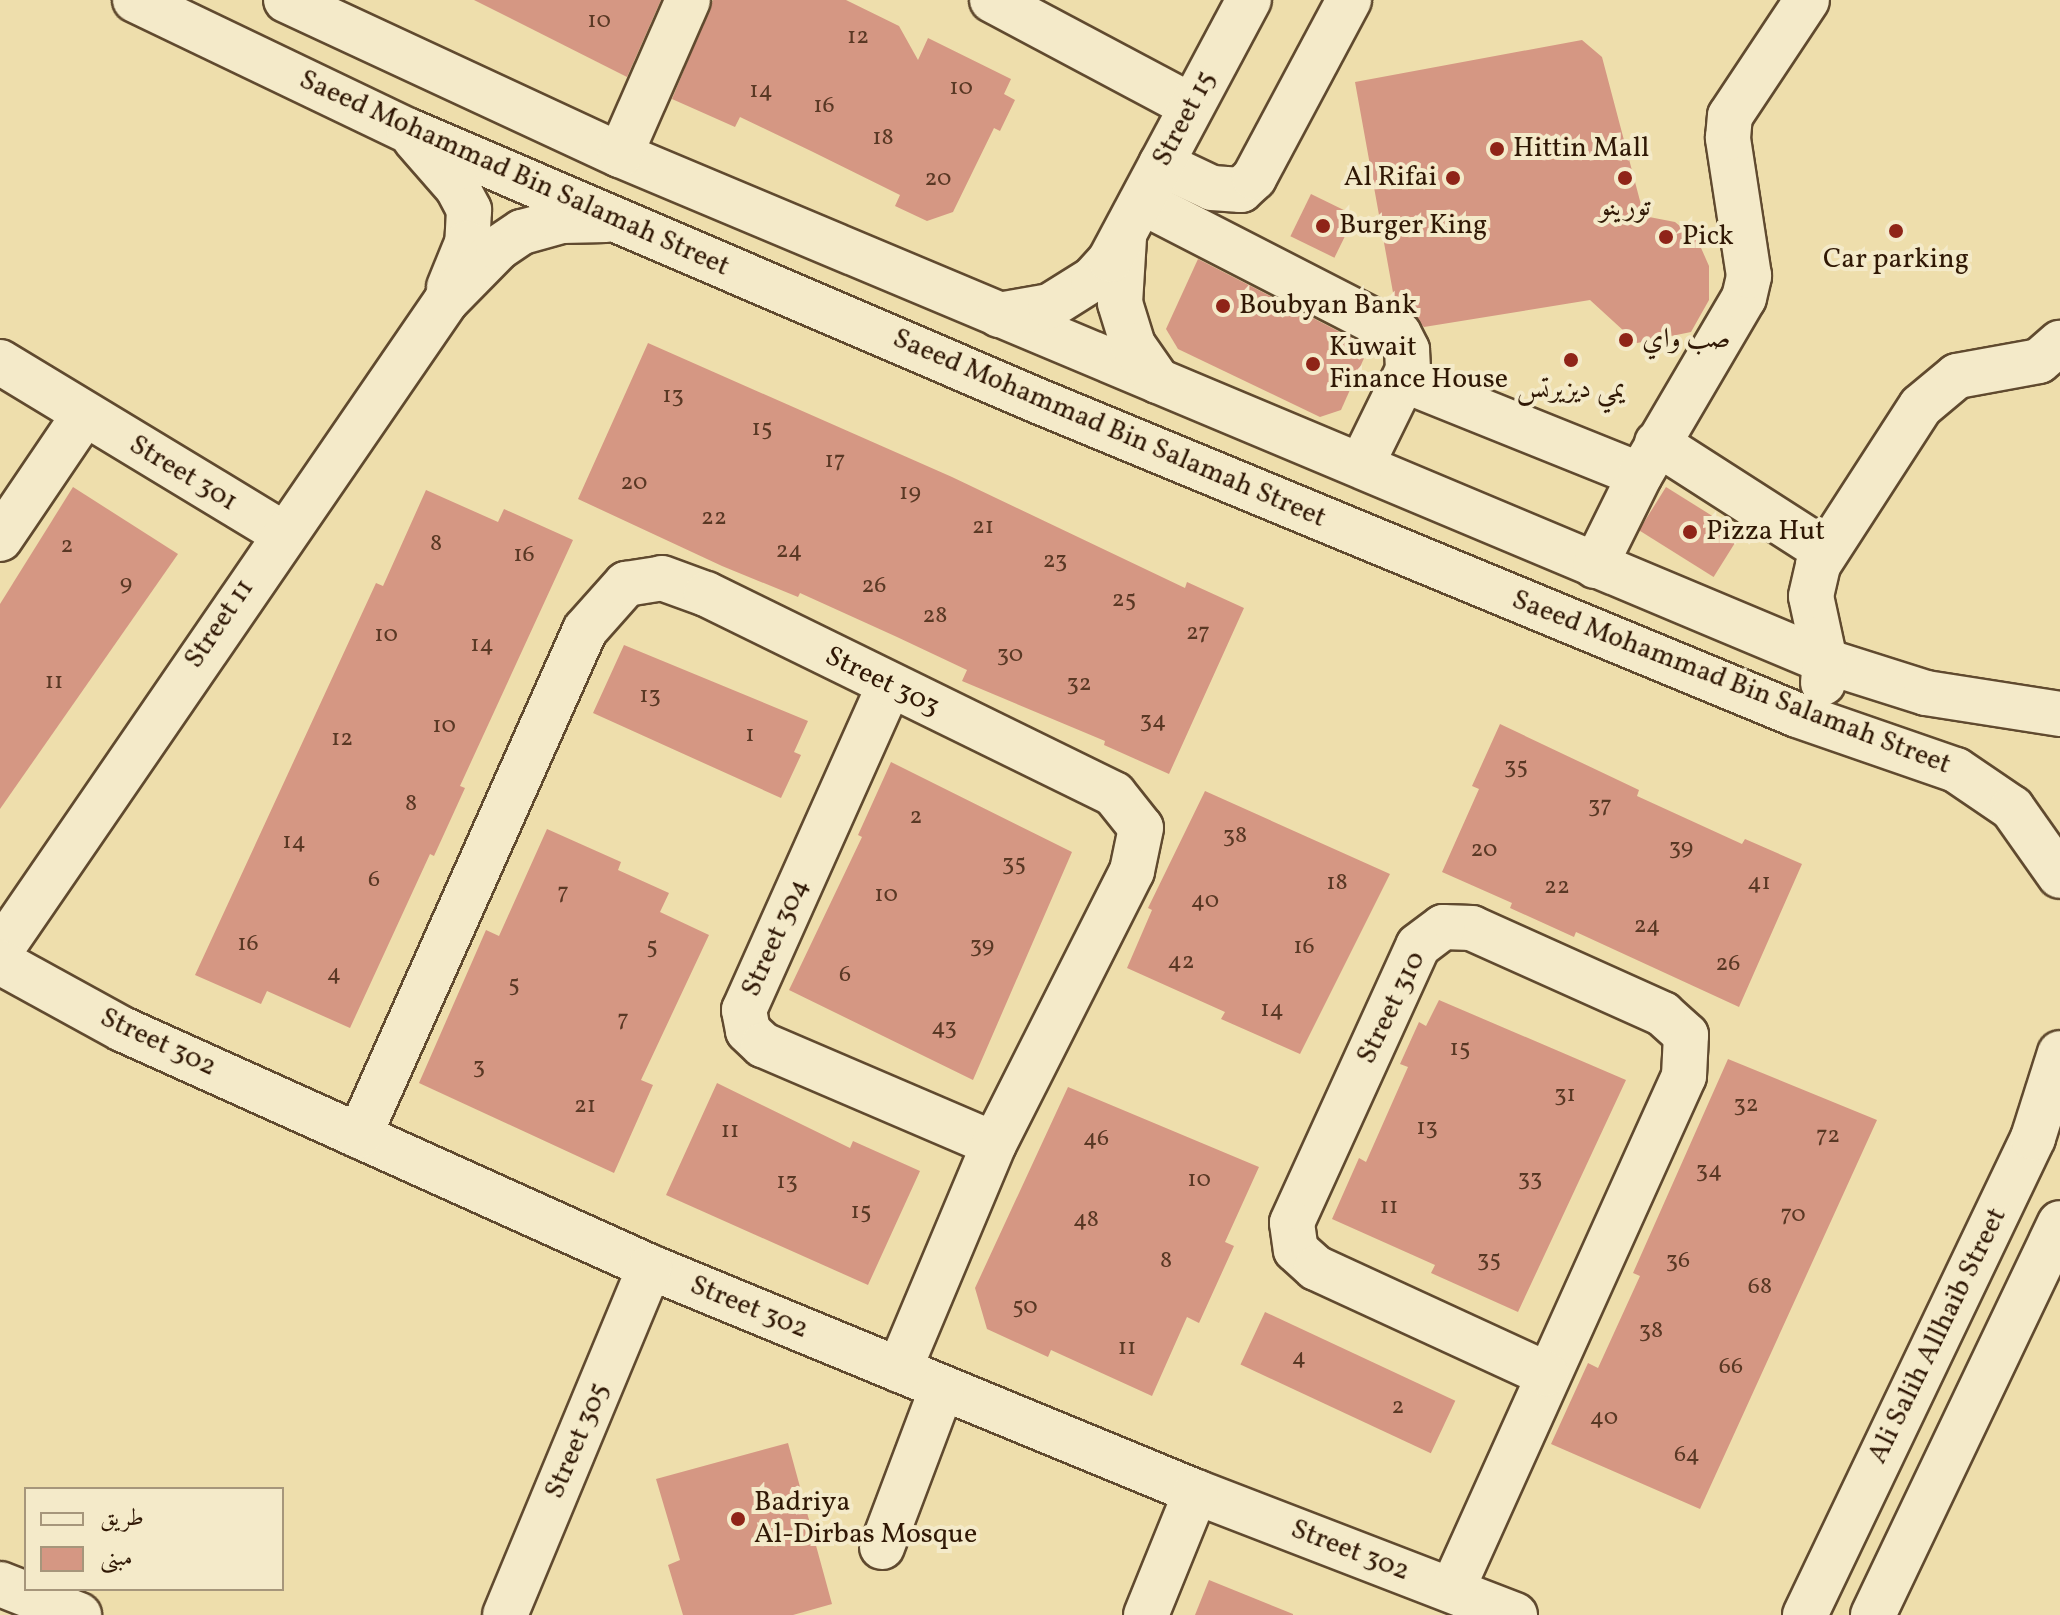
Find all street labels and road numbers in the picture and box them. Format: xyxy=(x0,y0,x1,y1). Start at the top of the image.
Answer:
street label: Saeed Mohammad Bin Salamah Street xyxy=(294,64,734,284)
street label: Street 15 xyxy=(1146,65,1224,173)
street label: Saeed Mohammad Bin Salamah Street xyxy=(887,322,1331,536)
street label: Street 301 xyxy=(123,429,243,519)
street label: Street 11 xyxy=(178,573,262,675)
street label: Saeed Mohammad Bin Salamah Street xyxy=(1507,584,1955,782)
street label: Street 303 xyxy=(819,640,945,724)
street label: Street 304 xyxy=(735,874,817,1002)
street label: Street 310 xyxy=(1350,946,1434,1070)
street label: Street 302 xyxy=(94,1001,222,1085)
street label: Ali Salih Allhaib Street xyxy=(1861,1203,2015,1469)
street label: Street 302 xyxy=(685,1269,813,1347)
street label: Street 305 xyxy=(539,1378,617,1504)
street label: Street 302 xyxy=(1286,1513,1414,1589)

